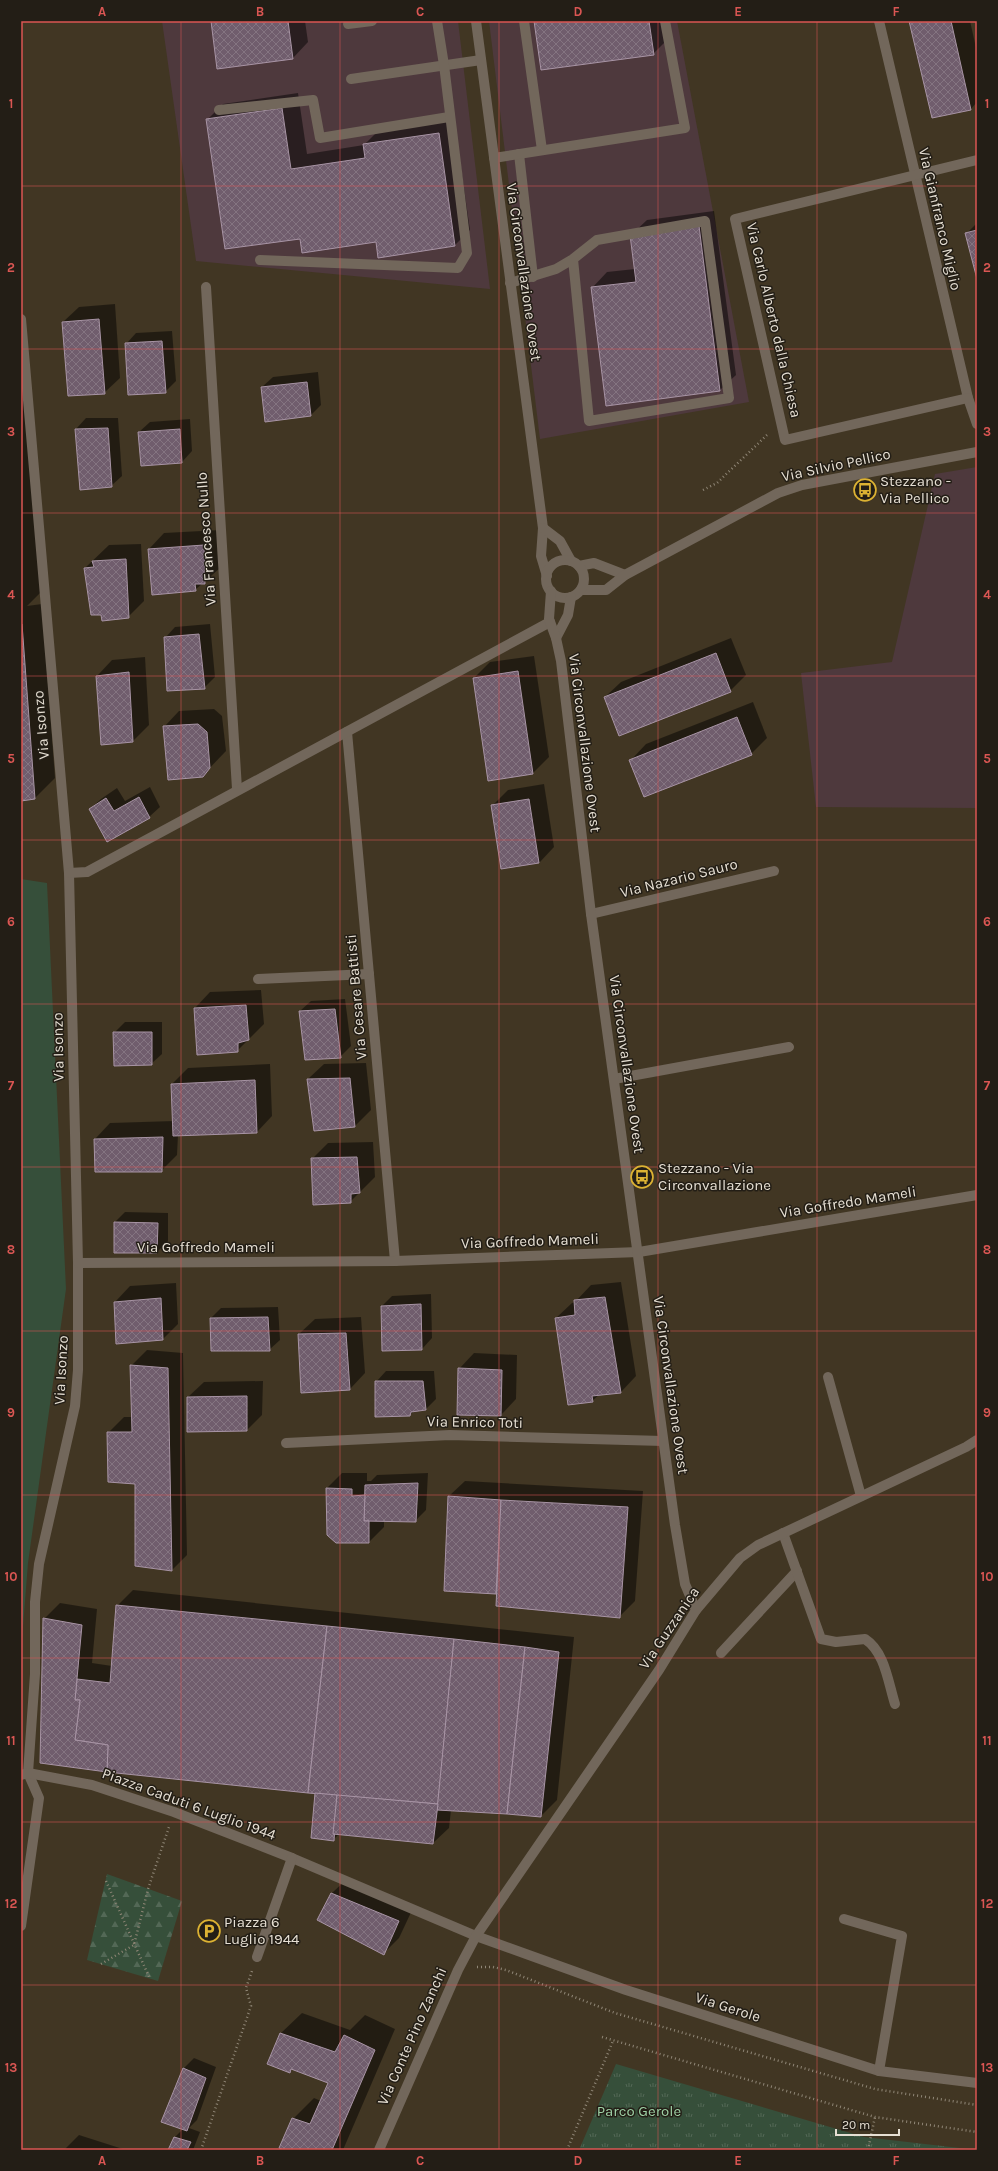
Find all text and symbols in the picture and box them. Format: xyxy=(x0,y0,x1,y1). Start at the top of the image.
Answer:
text: A xyxy=(98,4,106,19)
text: B xyxy=(256,4,264,19)
text: C xyxy=(416,4,424,19)
text: D xyxy=(574,4,583,19)
text: E xyxy=(734,4,742,19)
text: F xyxy=(892,4,900,19)
text: 1 xyxy=(9,96,13,111)
text: 1 xyxy=(985,96,989,111)
street label: Via Gianfranco Miglio xyxy=(915,146,965,292)
street label: Via Circonvallazione Ovest xyxy=(503,182,545,363)
street label: Via Carlo Alberto dalla Chiesa xyxy=(743,221,805,419)
text: 2 xyxy=(7,260,15,275)
text: 2 xyxy=(983,260,991,275)
text: 3 xyxy=(7,424,15,439)
text: 3 xyxy=(983,424,991,439)
street label: Via Silvio Pellico xyxy=(780,445,892,485)
street label: Via Francesco Nullo xyxy=(192,471,220,607)
place label: Stezzano - Via Pellico xyxy=(880,472,951,507)
bus stop icon: Stezzano - Via Pellico xyxy=(852,477,878,503)
text: 4 xyxy=(7,587,15,602)
text: 4 xyxy=(983,587,991,602)
street label: Via Circonvallazione Ovest xyxy=(565,653,605,834)
street label: Via Isonzo xyxy=(29,690,53,760)
text: 5 xyxy=(7,751,15,766)
text: 5 xyxy=(983,751,991,766)
street label: Via Nazario Sauro xyxy=(618,855,740,901)
text: 6 xyxy=(7,914,15,929)
text: 6 xyxy=(983,914,991,929)
street label: Via Cesare Battisti xyxy=(342,934,370,1060)
street label: Via Circonvallazione Ovest xyxy=(606,974,648,1155)
street label: Via Isonzo xyxy=(48,1012,68,1082)
text: 7 xyxy=(8,1078,15,1093)
text: 7 xyxy=(984,1078,991,1093)
place label: Stezzano - Via Circonvallazione xyxy=(658,1159,771,1194)
bus stop icon: Stezzano - Via Circonvallazione xyxy=(629,1164,655,1190)
street label: Via Goffredo Mameli xyxy=(778,1182,918,1222)
street label: Via Goffredo Mameli xyxy=(461,1230,599,1252)
street label: Via Goffredo Mameli xyxy=(137,1238,275,1256)
text: 8 xyxy=(7,1242,15,1257)
text: 8 xyxy=(983,1242,991,1257)
street label: Via Circonvallazione Ovest xyxy=(650,1295,692,1476)
street label: Via Isonzo xyxy=(50,1335,72,1405)
text: 9 xyxy=(7,1405,15,1420)
text: 9 xyxy=(983,1405,991,1420)
street label: Via Enrico Toti xyxy=(427,1412,523,1432)
text: 10 xyxy=(5,1569,17,1584)
text: 10 xyxy=(981,1569,993,1584)
street label: Via Guzzanica xyxy=(635,1583,703,1673)
text: 11 xyxy=(6,1733,16,1748)
text: 11 xyxy=(982,1733,992,1748)
street label: Piazza Caduti 6 Luglio 1944 xyxy=(100,1764,279,1844)
text: 12 xyxy=(5,1896,17,1911)
text: 12 xyxy=(981,1896,993,1911)
place label: Piazza 6 Luglio 1944 xyxy=(224,1913,300,1948)
parking icon: Piazza 6 Luglio 1944 xyxy=(196,1918,222,1944)
street label: Via Conte Pino Zanchi xyxy=(373,1964,451,2108)
street label: Via Gerole xyxy=(693,1988,763,2026)
text: 13 xyxy=(5,2060,17,2075)
text: 13 xyxy=(981,2060,993,2075)
park label: Parco Gerole xyxy=(597,2102,681,2120)
scale bar xyxy=(836,2111,899,2137)
text: 20 m xyxy=(842,2118,870,2132)
text: A xyxy=(98,2153,106,2168)
text: B xyxy=(256,2153,264,2168)
text: C xyxy=(416,2153,424,2168)
text: D xyxy=(574,2153,583,2168)
text: E xyxy=(734,2153,742,2168)
text: F xyxy=(892,2153,900,2168)

